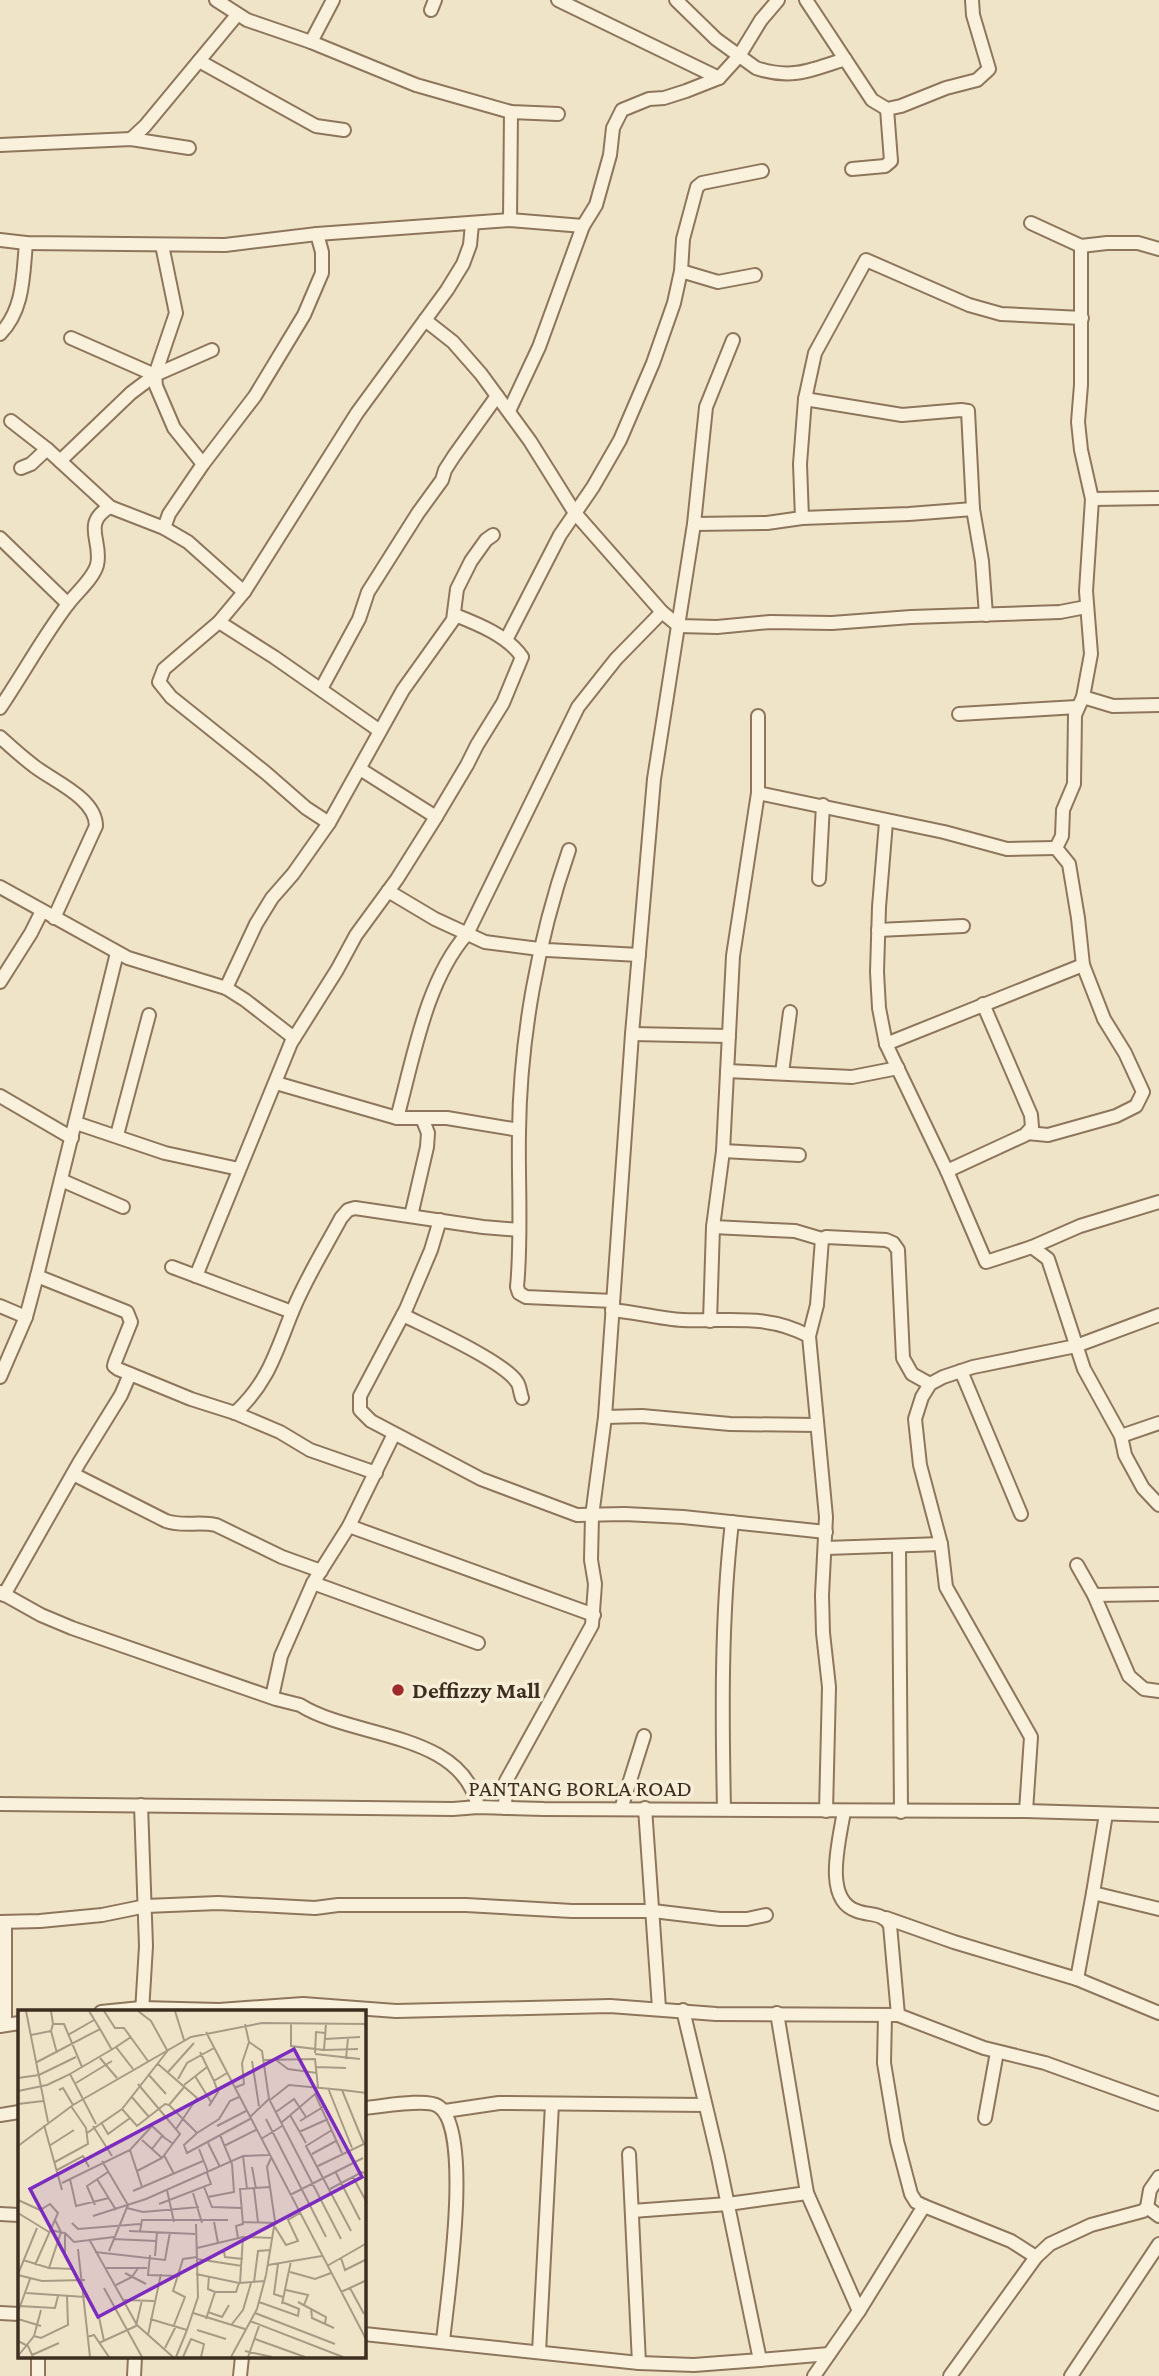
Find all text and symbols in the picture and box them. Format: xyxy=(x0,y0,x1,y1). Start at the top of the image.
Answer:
place label: Deffizzy Mall xyxy=(412,1677,541,1703)
marker: Deffizzy Mall xyxy=(390,1682,406,1698)
street label: PANTANG BORLA ROAD xyxy=(468,1775,692,1801)
inset map xyxy=(18,2010,366,2358)

